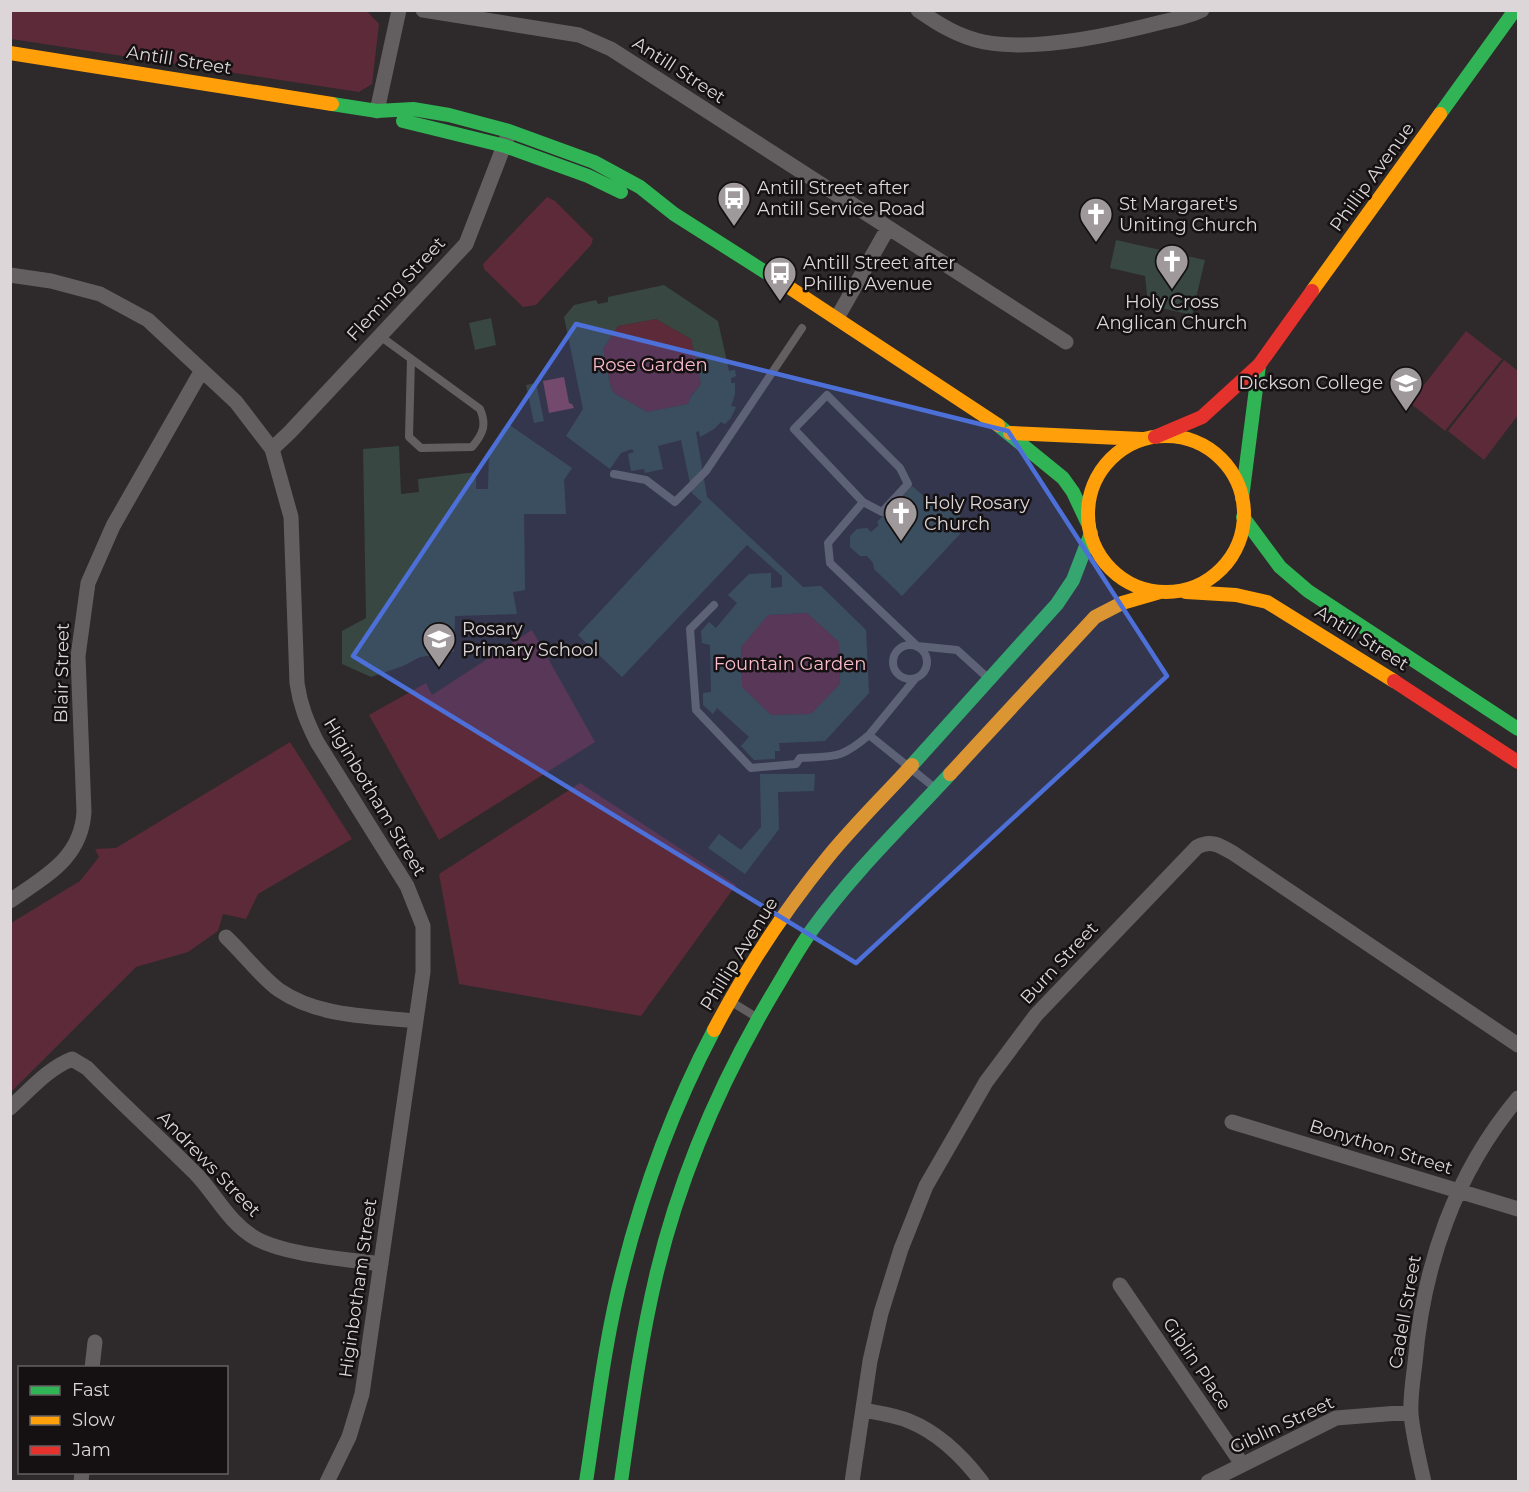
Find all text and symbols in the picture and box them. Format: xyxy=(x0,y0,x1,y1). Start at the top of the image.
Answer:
street label: Antill Street xyxy=(629,32,729,108)
street label: Antill Street xyxy=(125,41,233,79)
street label: Phillip Avenue xyxy=(1325,118,1419,236)
place label: Antill Street after Antill Service Road xyxy=(757,177,925,220)
bus stop icon: Antill Street after Antill Service Road xyxy=(716,180,752,227)
place label: St Margaret's Uniting Church xyxy=(1119,193,1258,236)
church icon: St Margaret's Uniting Church xyxy=(1078,196,1114,243)
street label: Fleming Street xyxy=(342,232,450,346)
church icon: Holy Cross Anglican Church xyxy=(1154,243,1190,290)
place label: Antill Street after Phillip Avenue xyxy=(803,252,956,295)
bus stop icon: Antill Street after Phillip Avenue xyxy=(762,255,798,302)
place label: Holy Cross Anglican Church xyxy=(1097,291,1247,334)
park label: Rose Garden xyxy=(592,354,708,376)
school or university icon: Dickson College xyxy=(1388,365,1424,412)
place label: Dickson College xyxy=(1238,372,1383,394)
place label: Holy Rosary Church xyxy=(924,492,1030,535)
church icon: Holy Rosary Church xyxy=(883,495,919,542)
street label: Antill Street xyxy=(1311,601,1413,675)
place label: Rosary Primary School xyxy=(462,618,598,661)
school or university icon: Rosary Primary School xyxy=(421,621,457,668)
street label: Blair Street xyxy=(50,623,74,723)
park label: Fountain Garden xyxy=(714,653,866,675)
street label: Higinbotham Street xyxy=(319,714,431,880)
street label: Phillip Avenue xyxy=(695,893,783,1015)
street label: Burn Street xyxy=(1015,917,1103,1009)
street label: Andrews Street xyxy=(153,1107,265,1221)
street label: Bonython Street xyxy=(1307,1115,1455,1179)
street label: Higinbotham Street xyxy=(335,1197,381,1379)
street label: Cadell Street xyxy=(1384,1253,1426,1371)
street label: Giblin Place xyxy=(1158,1314,1236,1415)
legend xyxy=(18,1366,228,1474)
text: Fast xyxy=(72,1379,110,1401)
street label: Giblin Street xyxy=(1227,1391,1337,1459)
text: Slow xyxy=(72,1409,115,1431)
text: Jam xyxy=(71,1439,111,1461)

